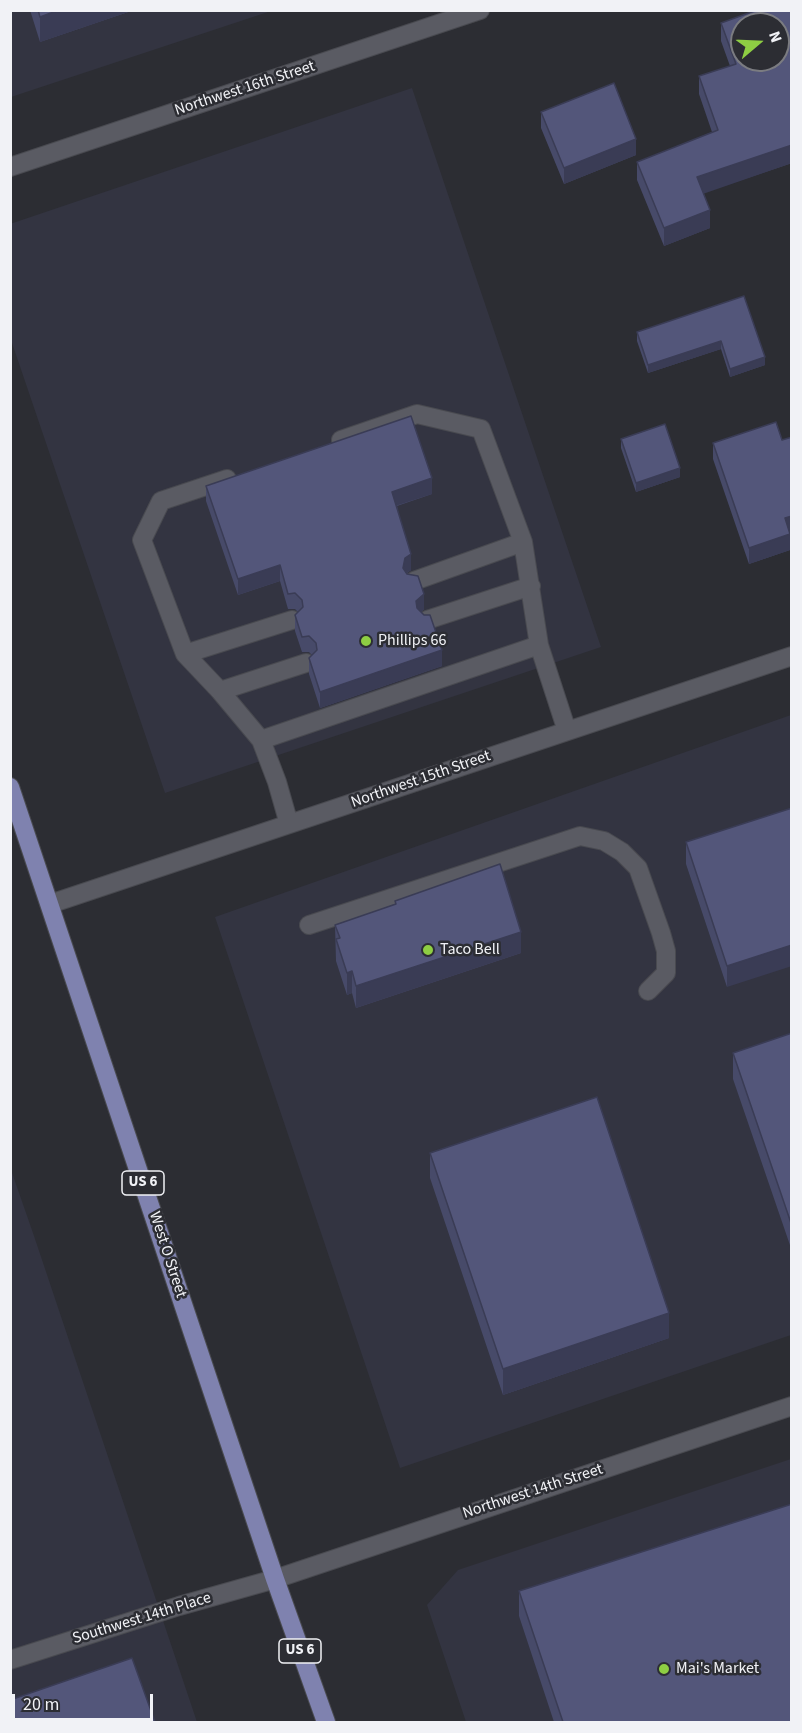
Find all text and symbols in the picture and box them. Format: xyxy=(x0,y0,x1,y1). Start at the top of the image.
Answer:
north arrow xyxy=(730,12,790,72)
text: N xyxy=(763,28,787,45)
street label: Northwest 16th Street xyxy=(172,57,318,121)
place label: Phillips 66 xyxy=(378,631,446,651)
marker: Phillips 66 xyxy=(359,634,373,648)
street label: Northwest 15th Street xyxy=(349,747,493,813)
place label: Taco Bell xyxy=(440,940,500,960)
marker: Taco Bell xyxy=(421,943,435,957)
road number: US 6 xyxy=(122,1171,164,1195)
street label: West O Street xyxy=(144,1210,190,1300)
street label: Northwest 14th Street xyxy=(460,1460,606,1524)
street label: Southwest 14th Place xyxy=(70,1589,214,1649)
road number: US 6 xyxy=(279,1639,321,1663)
place label: Mai's Market xyxy=(676,1659,759,1679)
marker: Mai's Market xyxy=(657,1662,671,1676)
scale bar xyxy=(15,1682,156,1720)
text: 20 m xyxy=(23,1692,59,1717)

